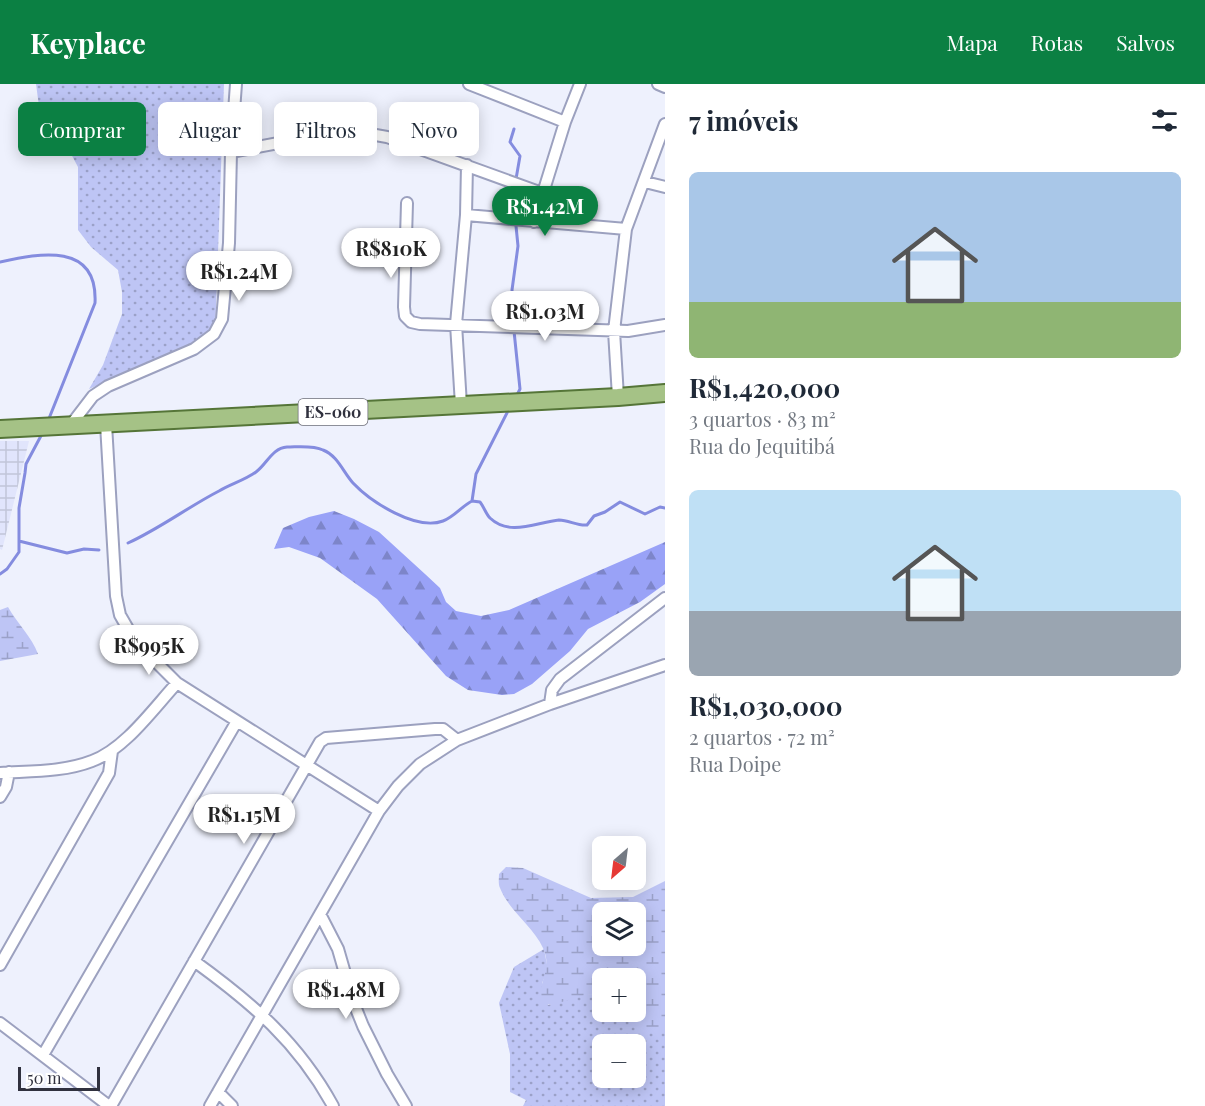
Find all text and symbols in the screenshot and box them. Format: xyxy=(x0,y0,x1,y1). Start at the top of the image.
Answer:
text: Keyplace xyxy=(30,24,146,61)
text: Mapa xyxy=(947,28,998,56)
text: Rotas xyxy=(1031,28,1083,56)
text: Salvos xyxy=(1116,28,1175,56)
chip: Comprar xyxy=(18,102,146,156)
chip: Alugar xyxy=(158,102,262,156)
chip: Filtros xyxy=(274,102,377,156)
chip: Novo xyxy=(389,102,479,156)
text: 7 imóveis xyxy=(689,103,799,138)
icon: filters xyxy=(1148,104,1181,137)
pin: R$1.42M xyxy=(490,186,600,237)
text: R$1.42M xyxy=(506,192,584,219)
icon: home xyxy=(881,211,989,319)
pin: R$810K xyxy=(342,228,440,279)
text: R$810K xyxy=(355,234,427,261)
pin: R$1.24M xyxy=(184,251,294,302)
text: R$1.24M xyxy=(200,257,278,284)
pin: R$1.03M xyxy=(490,291,600,342)
text: R$1.03M xyxy=(505,297,585,324)
text: R$1,420,000 xyxy=(689,370,840,405)
road number: ES-060 xyxy=(298,399,368,425)
text: 3 quartos · 83 m² xyxy=(689,405,836,432)
text: Rua do Jequitibá xyxy=(689,432,835,459)
icon: home xyxy=(881,529,989,637)
pin: R$995K xyxy=(100,625,198,676)
text: R$995K xyxy=(114,631,184,658)
text: R$1,030,000 xyxy=(689,688,843,723)
text: 2 quartos · 72 m² xyxy=(689,723,835,750)
text: Rua Doipe xyxy=(689,750,781,777)
pin: R$1.15M xyxy=(189,794,299,845)
text: R$1.15M xyxy=(207,800,281,827)
north arrow xyxy=(592,836,646,890)
map controls xyxy=(592,836,646,1088)
button: layers xyxy=(592,902,646,956)
button: + xyxy=(592,968,646,1022)
pin: R$1.48M xyxy=(291,969,401,1020)
text: R$1.48M xyxy=(307,975,385,1002)
button: − xyxy=(592,1034,646,1088)
scale bar xyxy=(18,1064,100,1092)
text: 50 m xyxy=(27,1067,61,1088)

